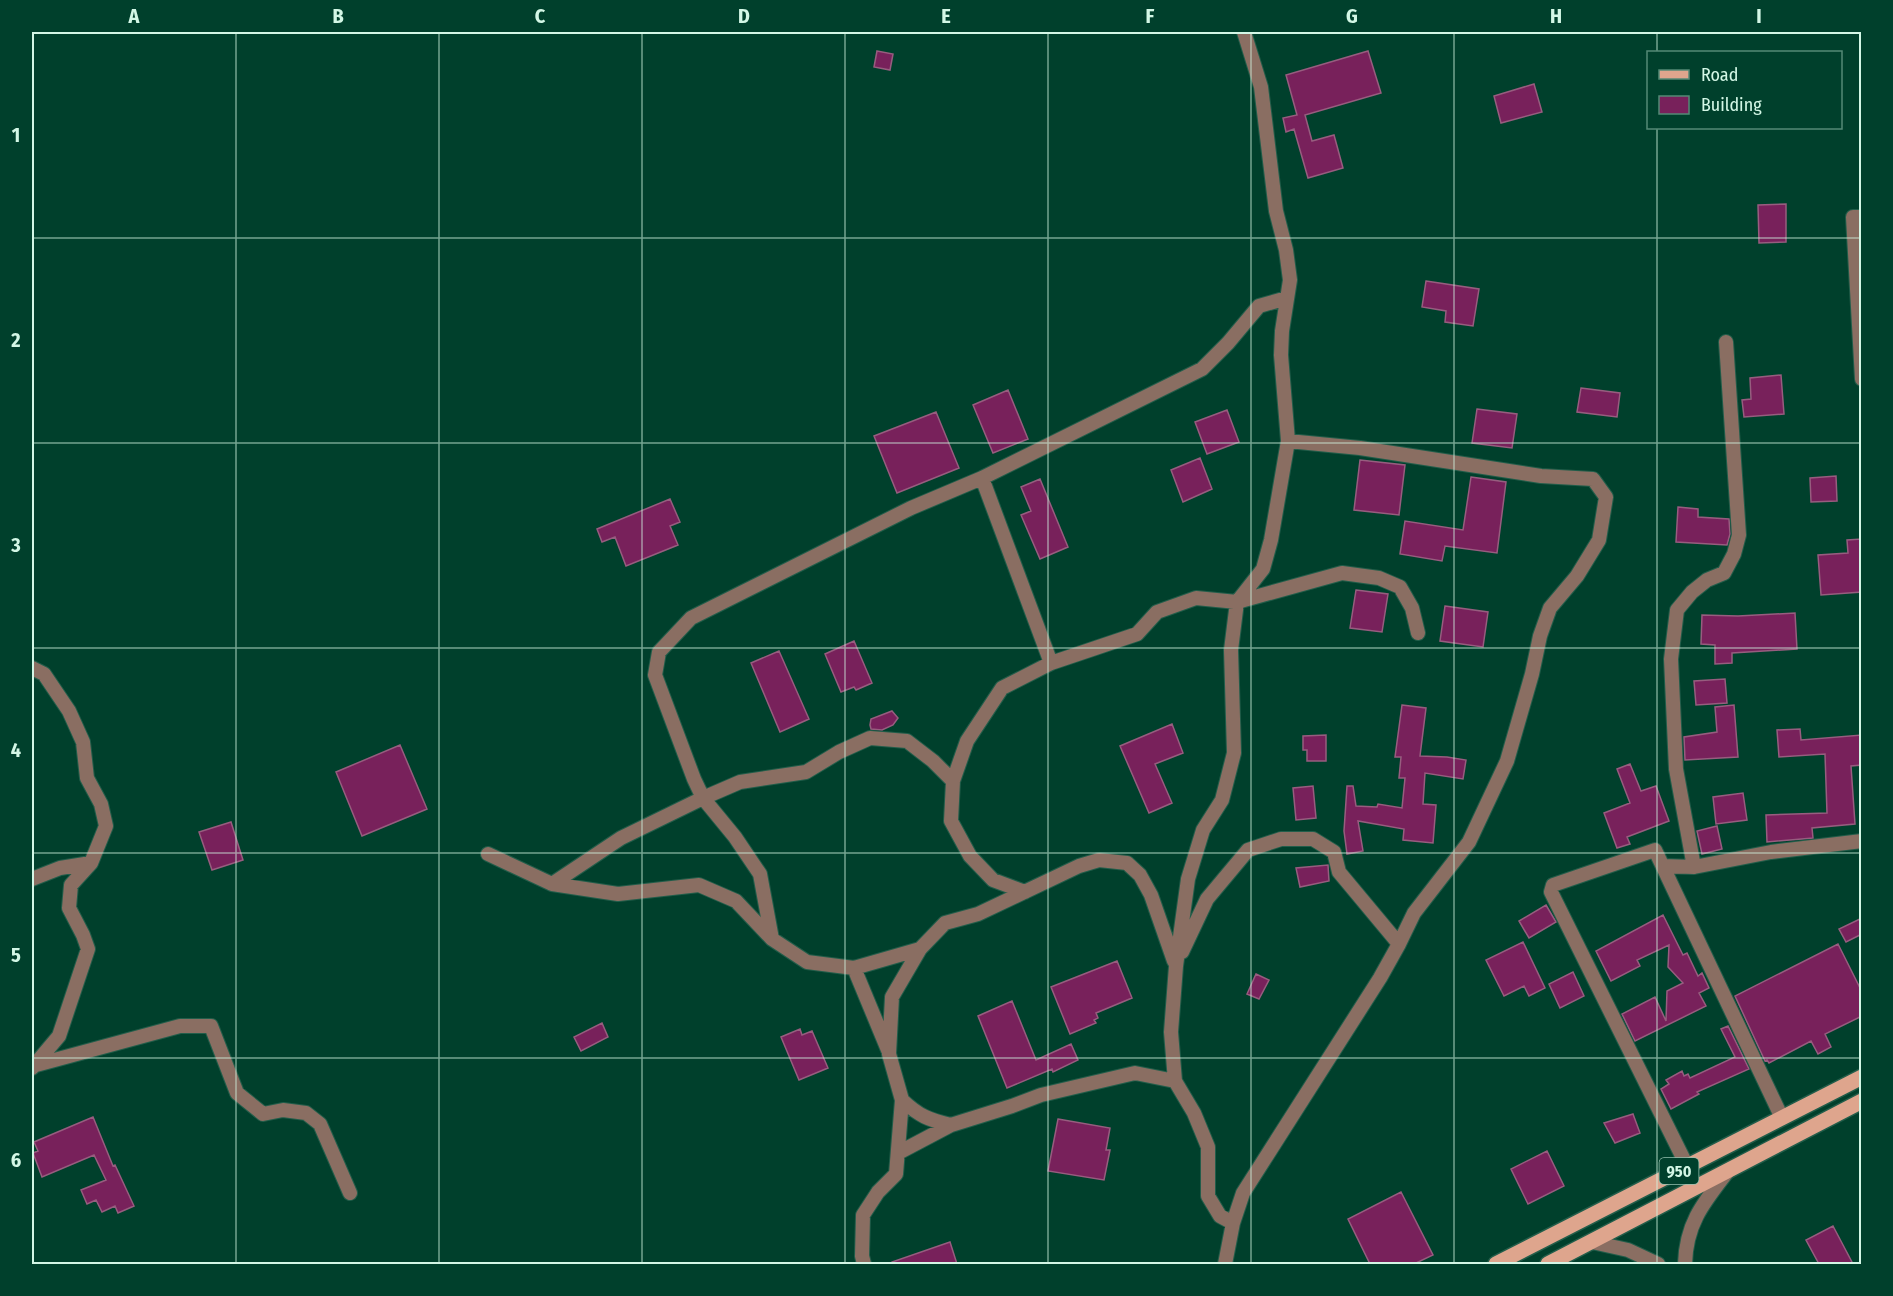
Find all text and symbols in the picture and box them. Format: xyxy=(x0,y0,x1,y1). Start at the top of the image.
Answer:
text: A xyxy=(128,4,141,28)
text: B xyxy=(332,4,344,28)
text: C xyxy=(535,4,546,28)
text: D xyxy=(738,4,750,28)
text: E xyxy=(941,4,951,28)
text: F xyxy=(1146,4,1155,28)
text: G xyxy=(1346,4,1358,28)
text: H xyxy=(1550,4,1562,28)
text: I xyxy=(1756,4,1762,28)
legend xyxy=(1647,51,1842,129)
text: Road xyxy=(1701,64,1738,86)
text: Building xyxy=(1701,94,1762,116)
text: 1 xyxy=(12,123,20,147)
text: 2 xyxy=(10,328,21,352)
text: 3 xyxy=(10,533,21,557)
text: 4 xyxy=(11,738,21,762)
text: 5 xyxy=(11,943,21,967)
text: 6 xyxy=(11,1148,21,1172)
road number: 950 xyxy=(1660,1158,1698,1184)

